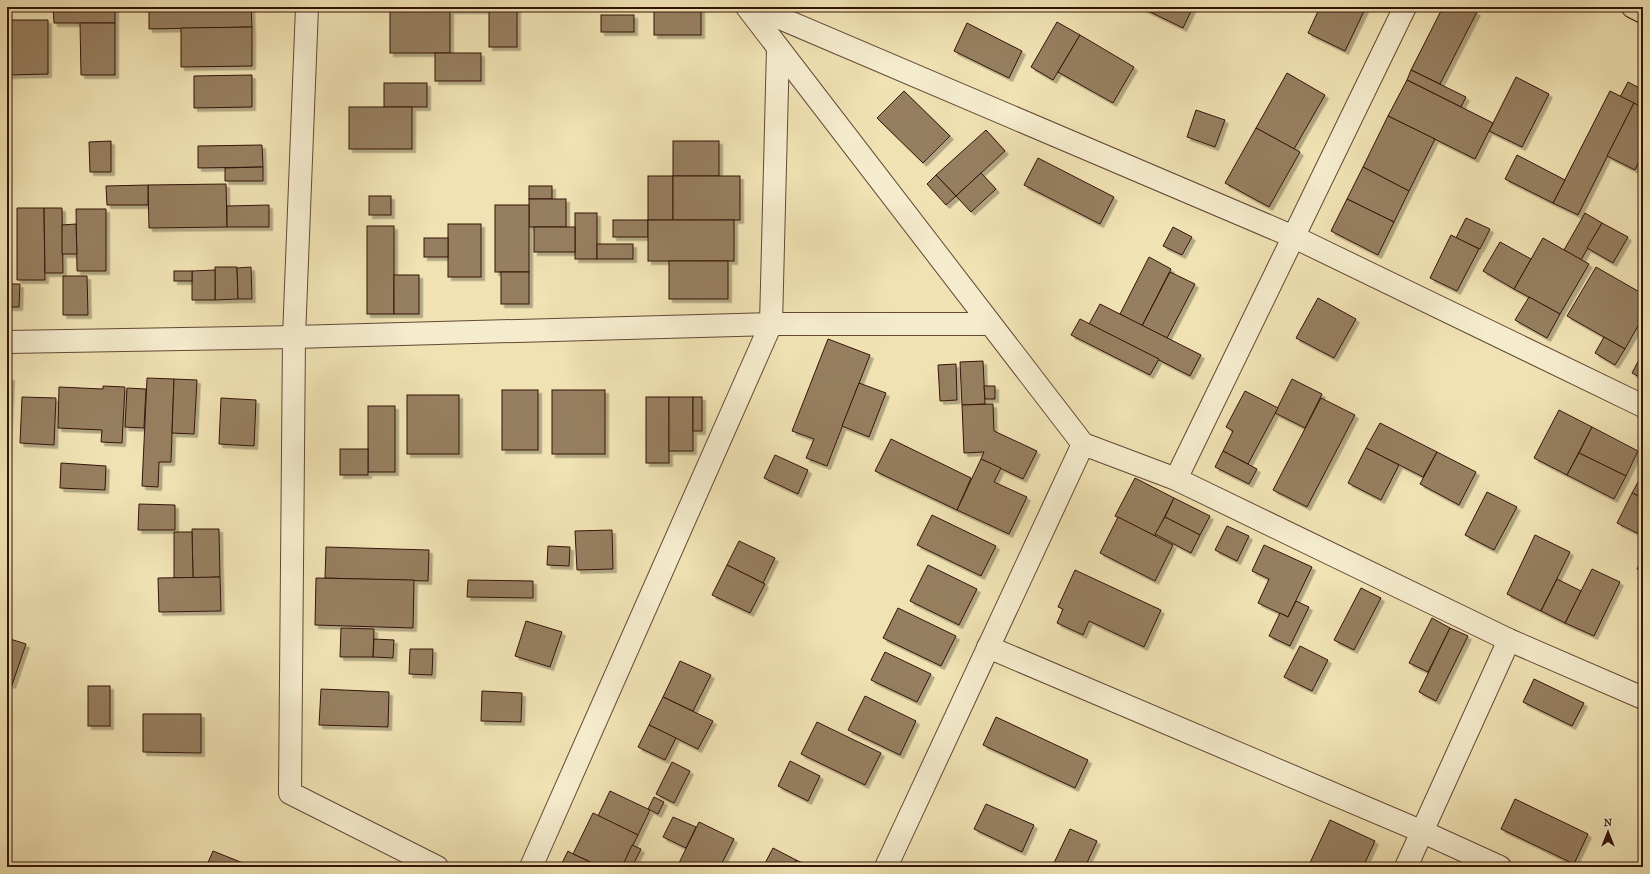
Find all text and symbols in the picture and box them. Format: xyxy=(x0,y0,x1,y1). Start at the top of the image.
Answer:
north arrow xyxy=(1588,812,1628,852)
text: N xyxy=(1604,816,1613,829)

